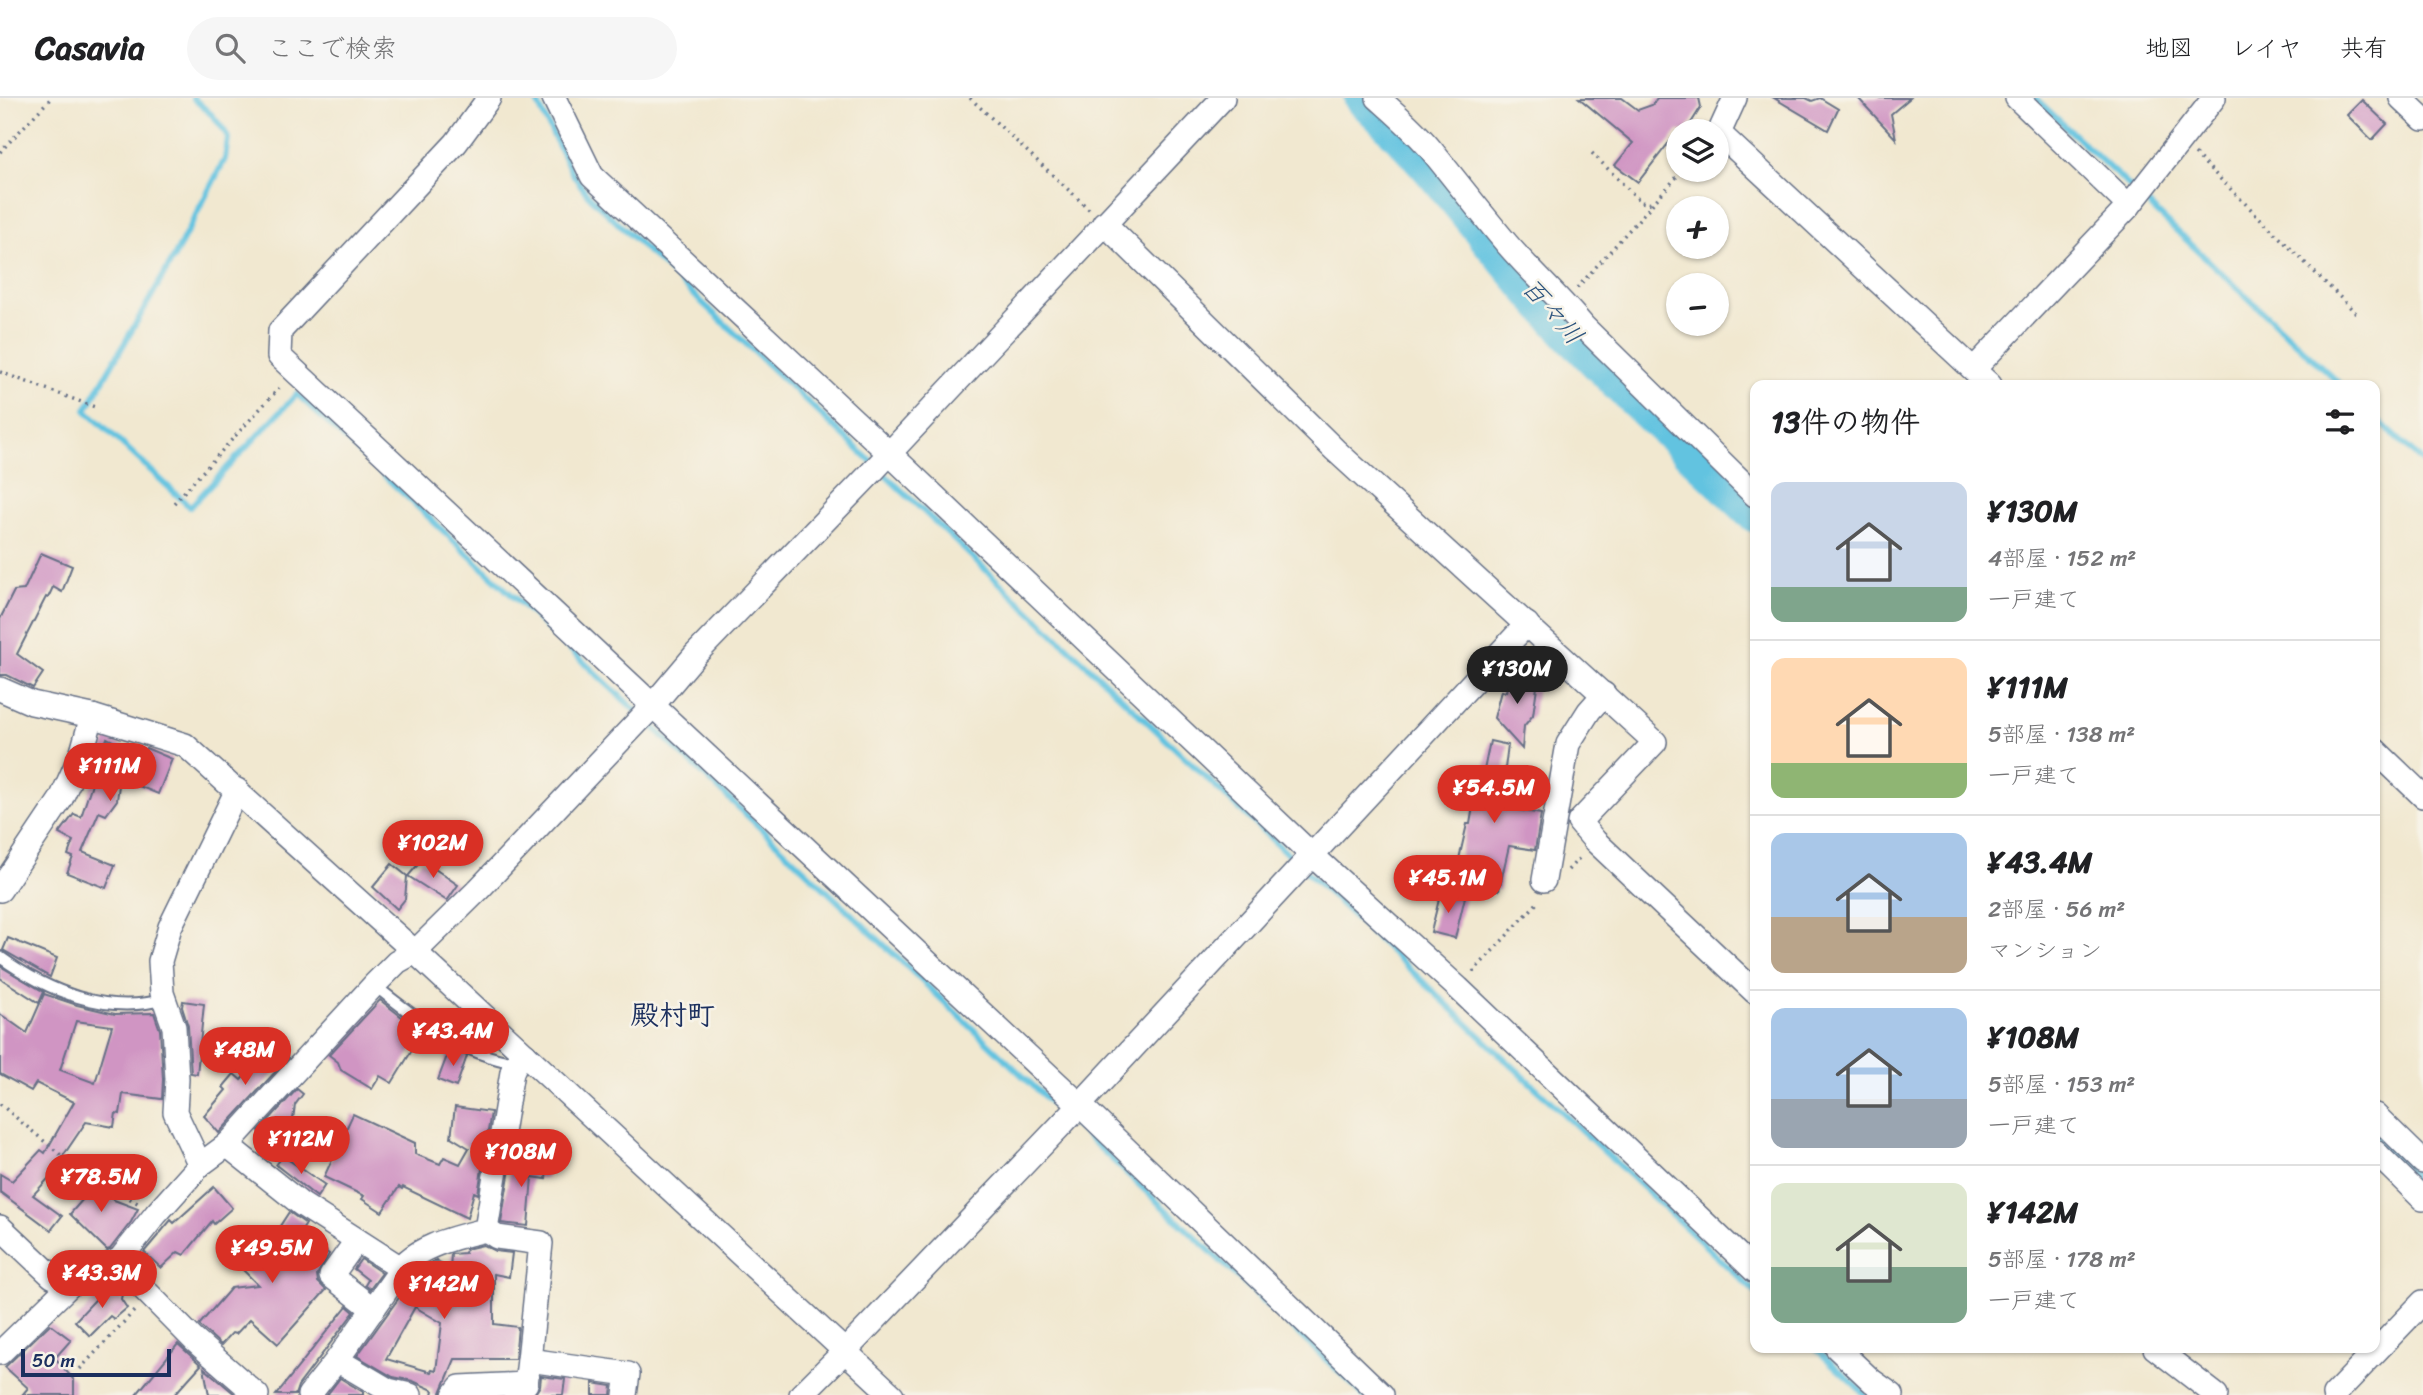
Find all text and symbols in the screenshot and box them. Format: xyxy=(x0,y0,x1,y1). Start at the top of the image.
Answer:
search box xyxy=(187,17,677,80)
text: Casavia xyxy=(35,19,145,77)
text: ここで検索 xyxy=(267,25,397,71)
text: 地図 xyxy=(2145,27,2193,69)
text: レイヤ xyxy=(2231,27,2302,69)
text: 共有 xyxy=(2340,27,2388,69)
icon: search xyxy=(211,29,249,67)
map controls xyxy=(1666,119,1729,336)
button: layers xyxy=(1666,119,1729,182)
button: + xyxy=(1666,196,1729,259)
water label: 百々川 xyxy=(1510,266,1596,356)
button: − xyxy=(1666,273,1729,336)
text: 13件の物件 xyxy=(1771,395,1920,449)
icon: filters xyxy=(2321,403,2359,441)
text: ¥130M xyxy=(1988,484,2077,538)
icon: home xyxy=(1827,510,1911,594)
text: 4部屋 · 152 m² xyxy=(1988,538,2136,579)
text: 一戸建て xyxy=(1988,579,2080,620)
pin: ¥130M xyxy=(1468,646,1566,706)
text: ¥130M xyxy=(1483,648,1551,689)
text: ¥111M xyxy=(1988,660,2068,714)
icon: home xyxy=(1827,686,1911,770)
text: 5部屋 · 138 m² xyxy=(1988,714,2135,755)
pin: ¥111M xyxy=(61,744,159,803)
text: ¥111M xyxy=(79,745,141,786)
text: 一戸建て xyxy=(1988,755,2080,796)
pin: ¥54.5M xyxy=(1437,766,1551,825)
text: ¥54.5M xyxy=(1454,767,1534,808)
pin: ¥102M xyxy=(384,820,482,880)
text: ¥102M xyxy=(398,822,468,863)
text: ¥43.4M xyxy=(1988,835,2092,889)
pin: ¥45.1M xyxy=(1391,856,1505,915)
text: ¥45.1M xyxy=(1410,857,1486,898)
icon: home xyxy=(1827,861,1911,945)
text: 2部屋 · 56 m² xyxy=(1988,889,2125,930)
text: マンション xyxy=(1988,930,2102,971)
district label: 殿村町 xyxy=(631,990,715,1039)
pin: ¥43.4M xyxy=(396,1009,510,1068)
text: ¥43.4M xyxy=(413,1010,493,1051)
text: ¥108M xyxy=(1988,1010,2079,1064)
pin: ¥48M xyxy=(204,1028,286,1087)
text: ¥48M xyxy=(215,1029,275,1070)
icon: home xyxy=(1827,1036,1911,1120)
text: 5部屋 · 153 m² xyxy=(1988,1064,2135,1105)
text: 一戸建て xyxy=(1988,1105,2080,1146)
pin: ¥112M xyxy=(252,1116,350,1176)
text: ¥112M xyxy=(269,1118,333,1159)
pin: ¥108M xyxy=(472,1130,570,1189)
text: ¥108M xyxy=(486,1131,556,1172)
pin: ¥78.5M xyxy=(44,1154,158,1214)
text: ¥78.5M xyxy=(61,1156,141,1197)
text: ¥142M xyxy=(1988,1185,2078,1239)
icon: home xyxy=(1827,1211,1911,1295)
pin: ¥49.5M xyxy=(215,1226,329,1285)
text: ¥49.5M xyxy=(231,1227,313,1268)
text: 5部屋 · 178 m² xyxy=(1988,1239,2136,1280)
pin: ¥43.3M xyxy=(45,1250,159,1310)
text: ¥43.3M xyxy=(63,1252,141,1293)
pin: ¥142M xyxy=(395,1262,493,1321)
text: ¥142M xyxy=(409,1263,479,1304)
text: 一戸建て xyxy=(1988,1280,2080,1321)
text: 50 m xyxy=(32,1344,75,1377)
scale bar xyxy=(21,1346,172,1378)

